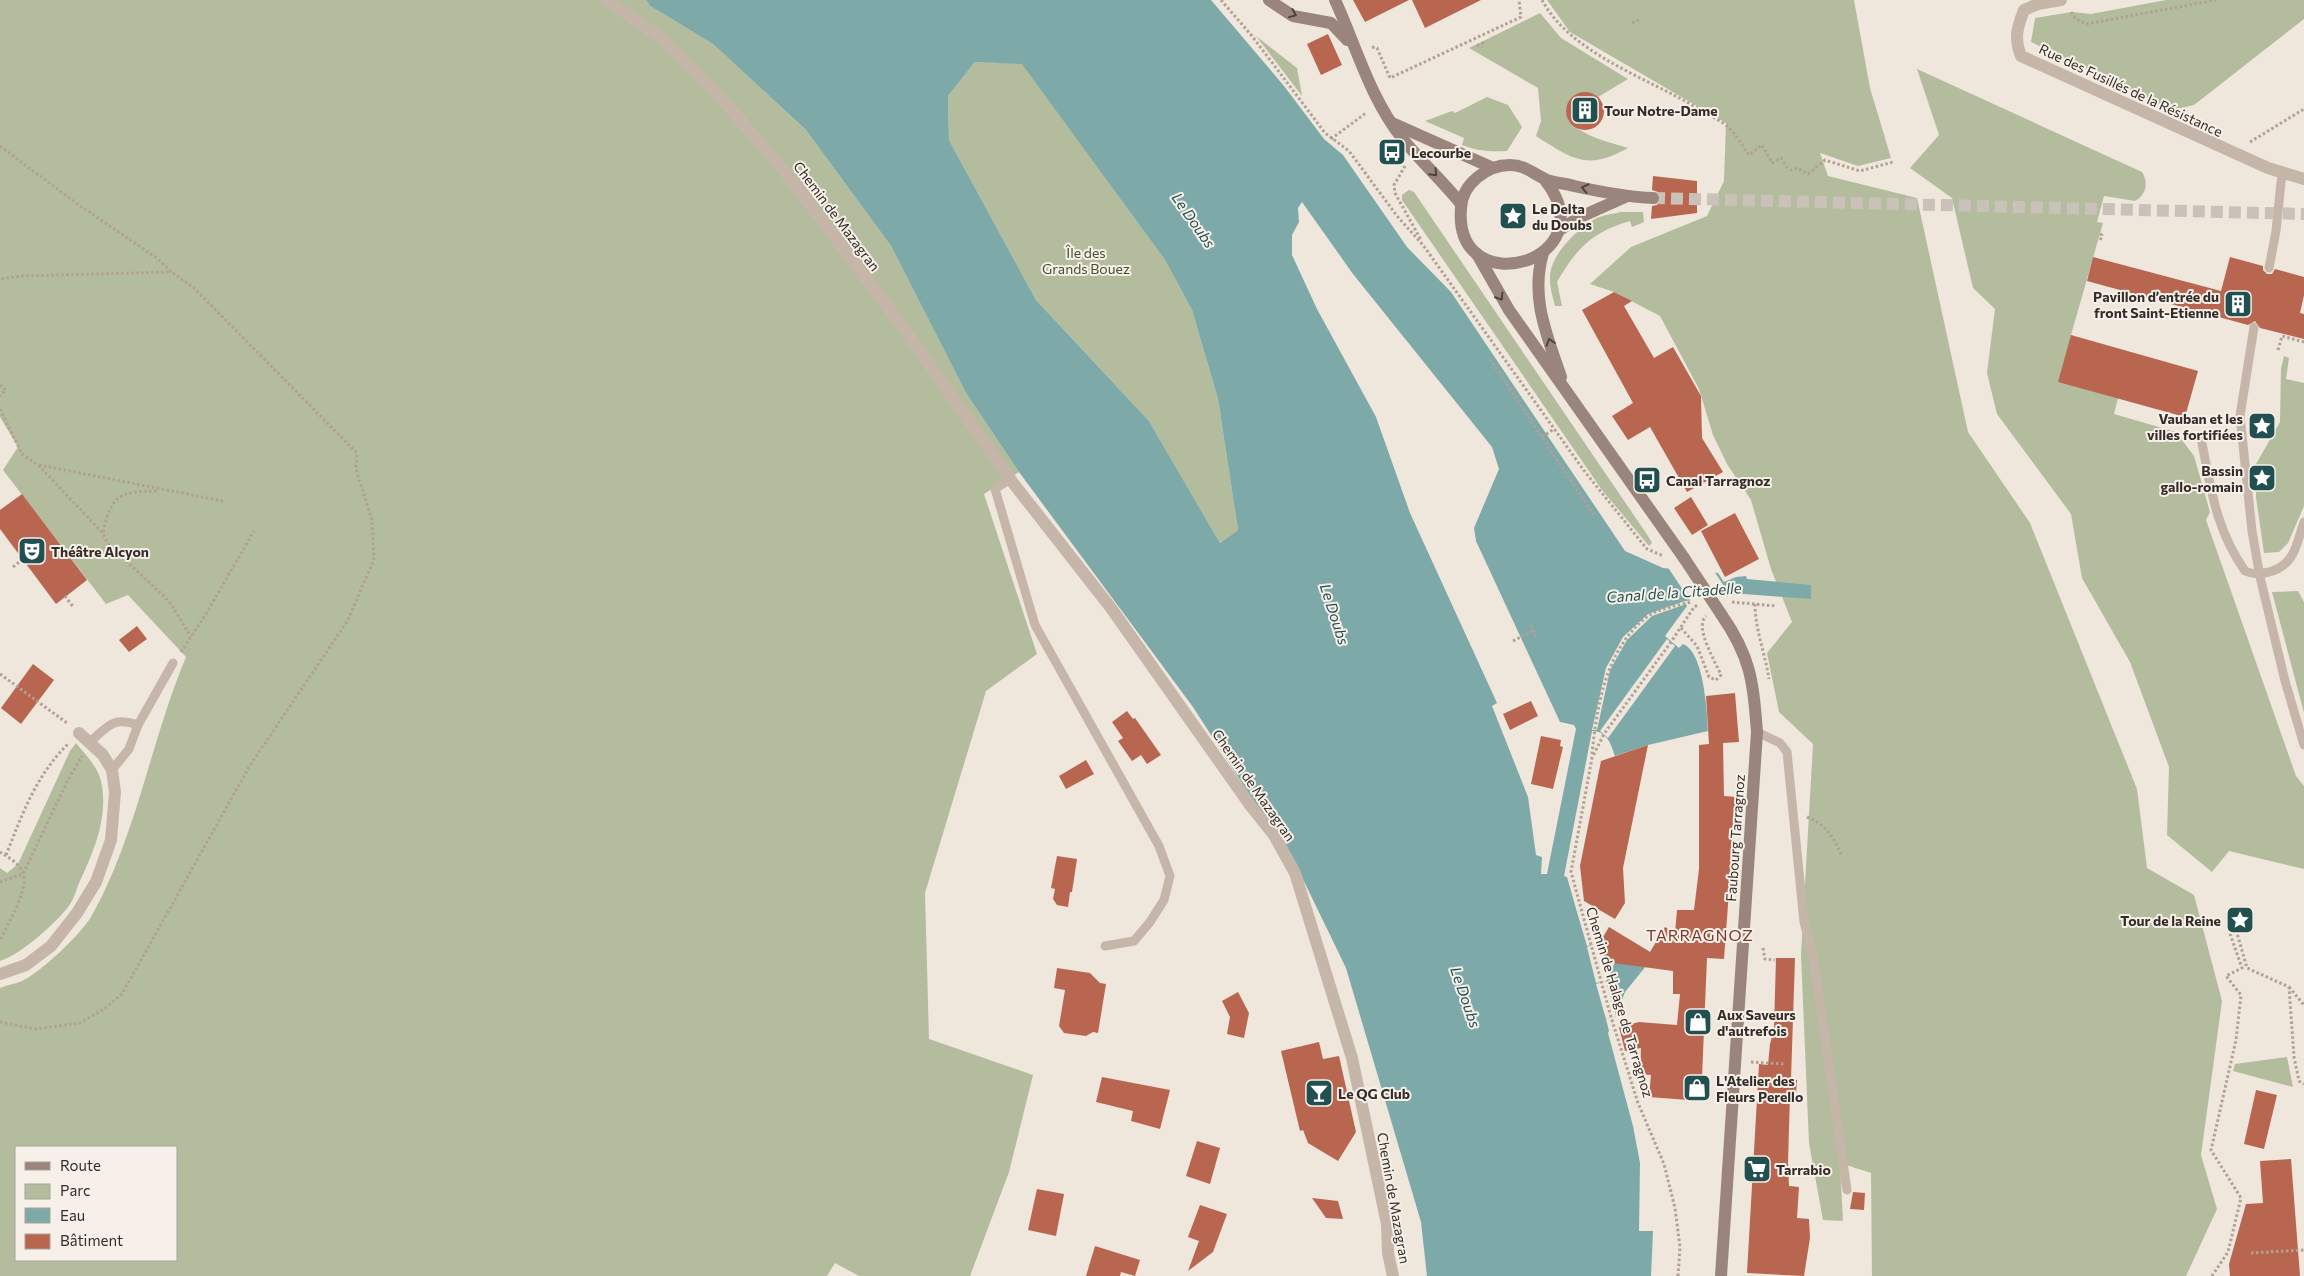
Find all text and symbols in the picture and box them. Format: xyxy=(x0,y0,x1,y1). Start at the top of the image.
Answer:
one-way arrow xyxy=(1288,8,1297,18)
street label: Rue des Fusillés de la Résistance xyxy=(2037,40,2225,140)
building icon: Tour Notre-Dame xyxy=(1570,95,1600,125)
place label: Tour Notre-Dame xyxy=(1604,102,1718,119)
bus stop icon: Lecourbe xyxy=(1377,137,1407,167)
place label: Lecourbe xyxy=(1411,144,1471,161)
street label: Chemin de Mazagran xyxy=(790,158,884,274)
one-way arrow xyxy=(1428,168,1437,177)
one-way arrow xyxy=(1580,183,1589,194)
water label: Le Doubs xyxy=(1168,189,1220,251)
place label: Le Delta du Doubs xyxy=(1532,200,1593,233)
place icon: Le Delta du Doubs xyxy=(1498,201,1528,231)
park label: Île des Grands Bouez xyxy=(1042,244,1130,277)
place label: Pavillon d’entrée du front Saint-Etienne xyxy=(2093,288,2219,321)
building icon: Pavillon d’entrée du front Saint-Etienne xyxy=(2223,289,2253,319)
one-way arrow xyxy=(1494,291,1503,300)
one-way arrow xyxy=(1545,339,1555,347)
place label: Vauban et les villes fortifiées xyxy=(2147,410,2243,443)
place icon: Vauban et les villes fortifiées xyxy=(2247,411,2277,441)
place label: Bassin gallo-romain xyxy=(2160,462,2243,495)
place icon: Bassin gallo-romain xyxy=(2247,463,2277,493)
bus stop icon: Canal Tarragnoz xyxy=(1632,465,1662,495)
place label: Canal Tarragnoz xyxy=(1666,472,1770,489)
theatre icon: Théâtre Alcyon xyxy=(17,536,47,566)
place label: Théâtre Alcyon xyxy=(51,543,149,560)
water label: Canal de la Citadelle xyxy=(1606,578,1742,606)
water label: Le Doubs xyxy=(1317,581,1353,647)
street label: Chemin de Mazagran xyxy=(1209,726,1299,844)
street label: Faubourg Tarragnoz xyxy=(1722,774,1748,902)
street label: Chemin de Halage de Tarragnoz xyxy=(1583,905,1657,1099)
place icon: Tour de la Reine xyxy=(2225,905,2255,935)
place label: Tour de la Reine xyxy=(2120,912,2221,929)
district label: TARRAGNOZ xyxy=(1646,925,1754,944)
water label: Le Doubs xyxy=(1447,964,1485,1030)
place label: Aux Saveurs d'autrefois xyxy=(1717,1006,1796,1039)
shop icon: Aux Saveurs d'autrefois xyxy=(1683,1007,1713,1037)
place label: L'Atelier des Fleurs Perello xyxy=(1716,1072,1803,1105)
shop icon: L'Atelier des Fleurs Perello xyxy=(1682,1073,1712,1103)
bar icon: Le QG Club xyxy=(1304,1078,1334,1108)
place label: Le QG Club xyxy=(1338,1085,1410,1102)
street label: Chemin de Mazagran xyxy=(1374,1131,1414,1265)
legend xyxy=(15,1146,178,1261)
supermarket icon: Tarrabio xyxy=(1742,1154,1772,1184)
text: Route xyxy=(60,1156,101,1174)
place label: Tarrabio xyxy=(1776,1161,1831,1178)
text: Parc xyxy=(60,1181,90,1199)
text: Eau xyxy=(60,1206,85,1224)
text: Bâtiment xyxy=(60,1231,123,1249)

